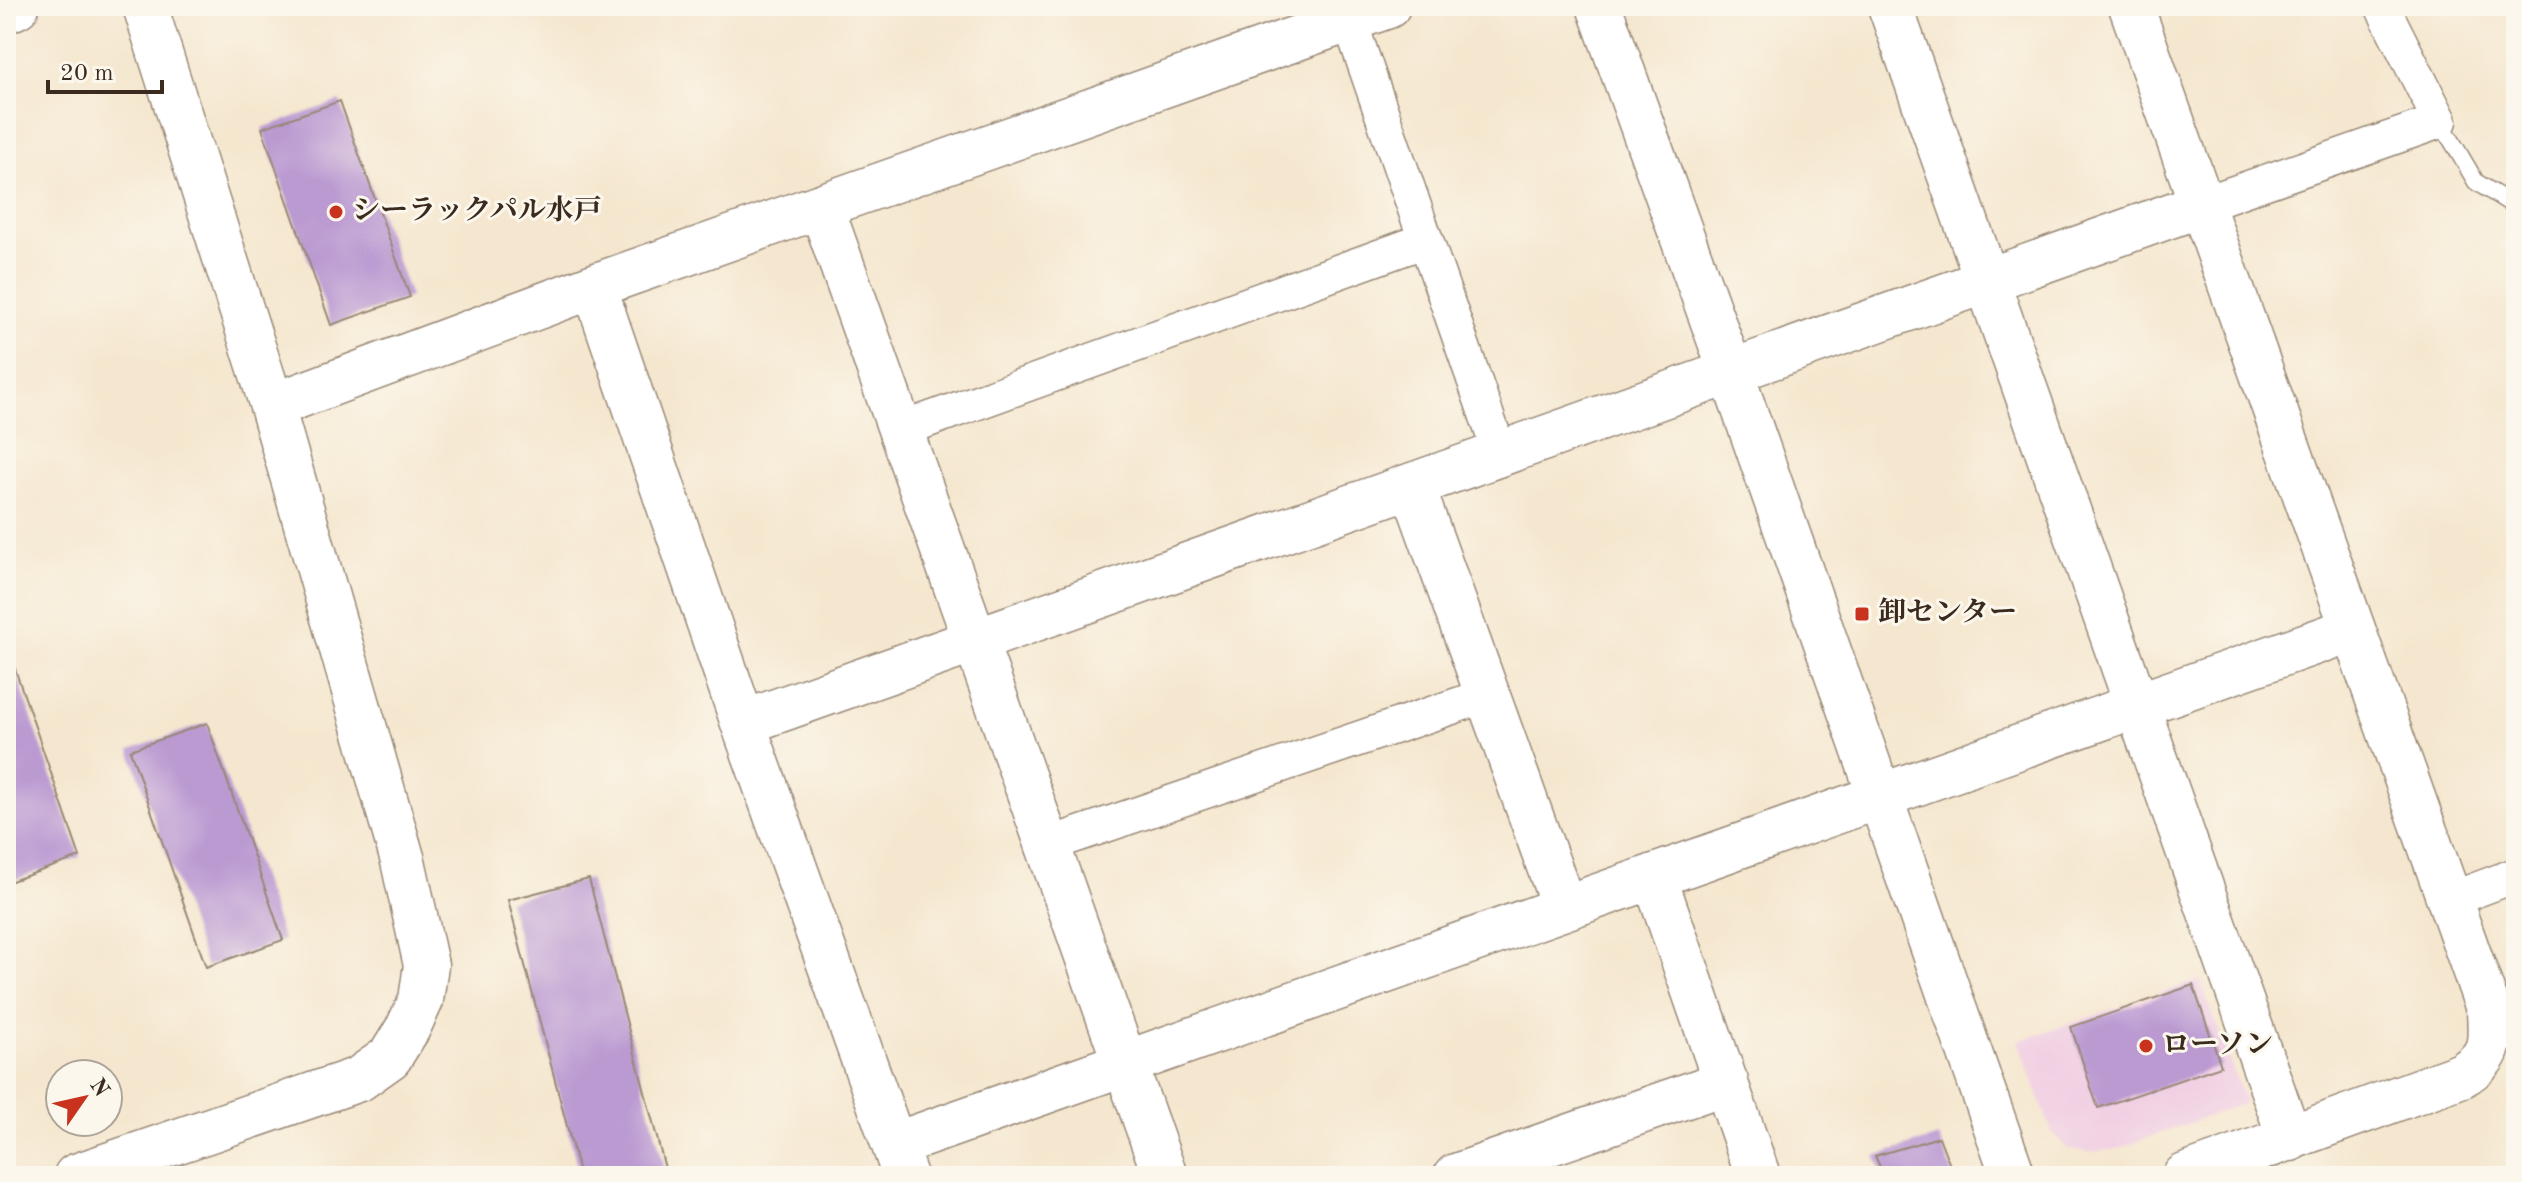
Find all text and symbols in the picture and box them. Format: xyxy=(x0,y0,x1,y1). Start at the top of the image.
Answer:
scale bar xyxy=(48,44,162,94)
text: 20 m xyxy=(60,62,114,86)
place label: シーラックパル水戸 xyxy=(352,195,602,226)
marker: シーラックパル水戸 xyxy=(327,203,345,221)
place label: 卸センター xyxy=(1878,597,2017,628)
marker: 卸センター xyxy=(1853,605,1871,623)
place label: ローソン xyxy=(2162,1032,2273,1060)
marker: ローソン xyxy=(2137,1037,2155,1055)
north arrow xyxy=(44,1058,124,1138)
text: N xyxy=(85,1075,113,1101)

